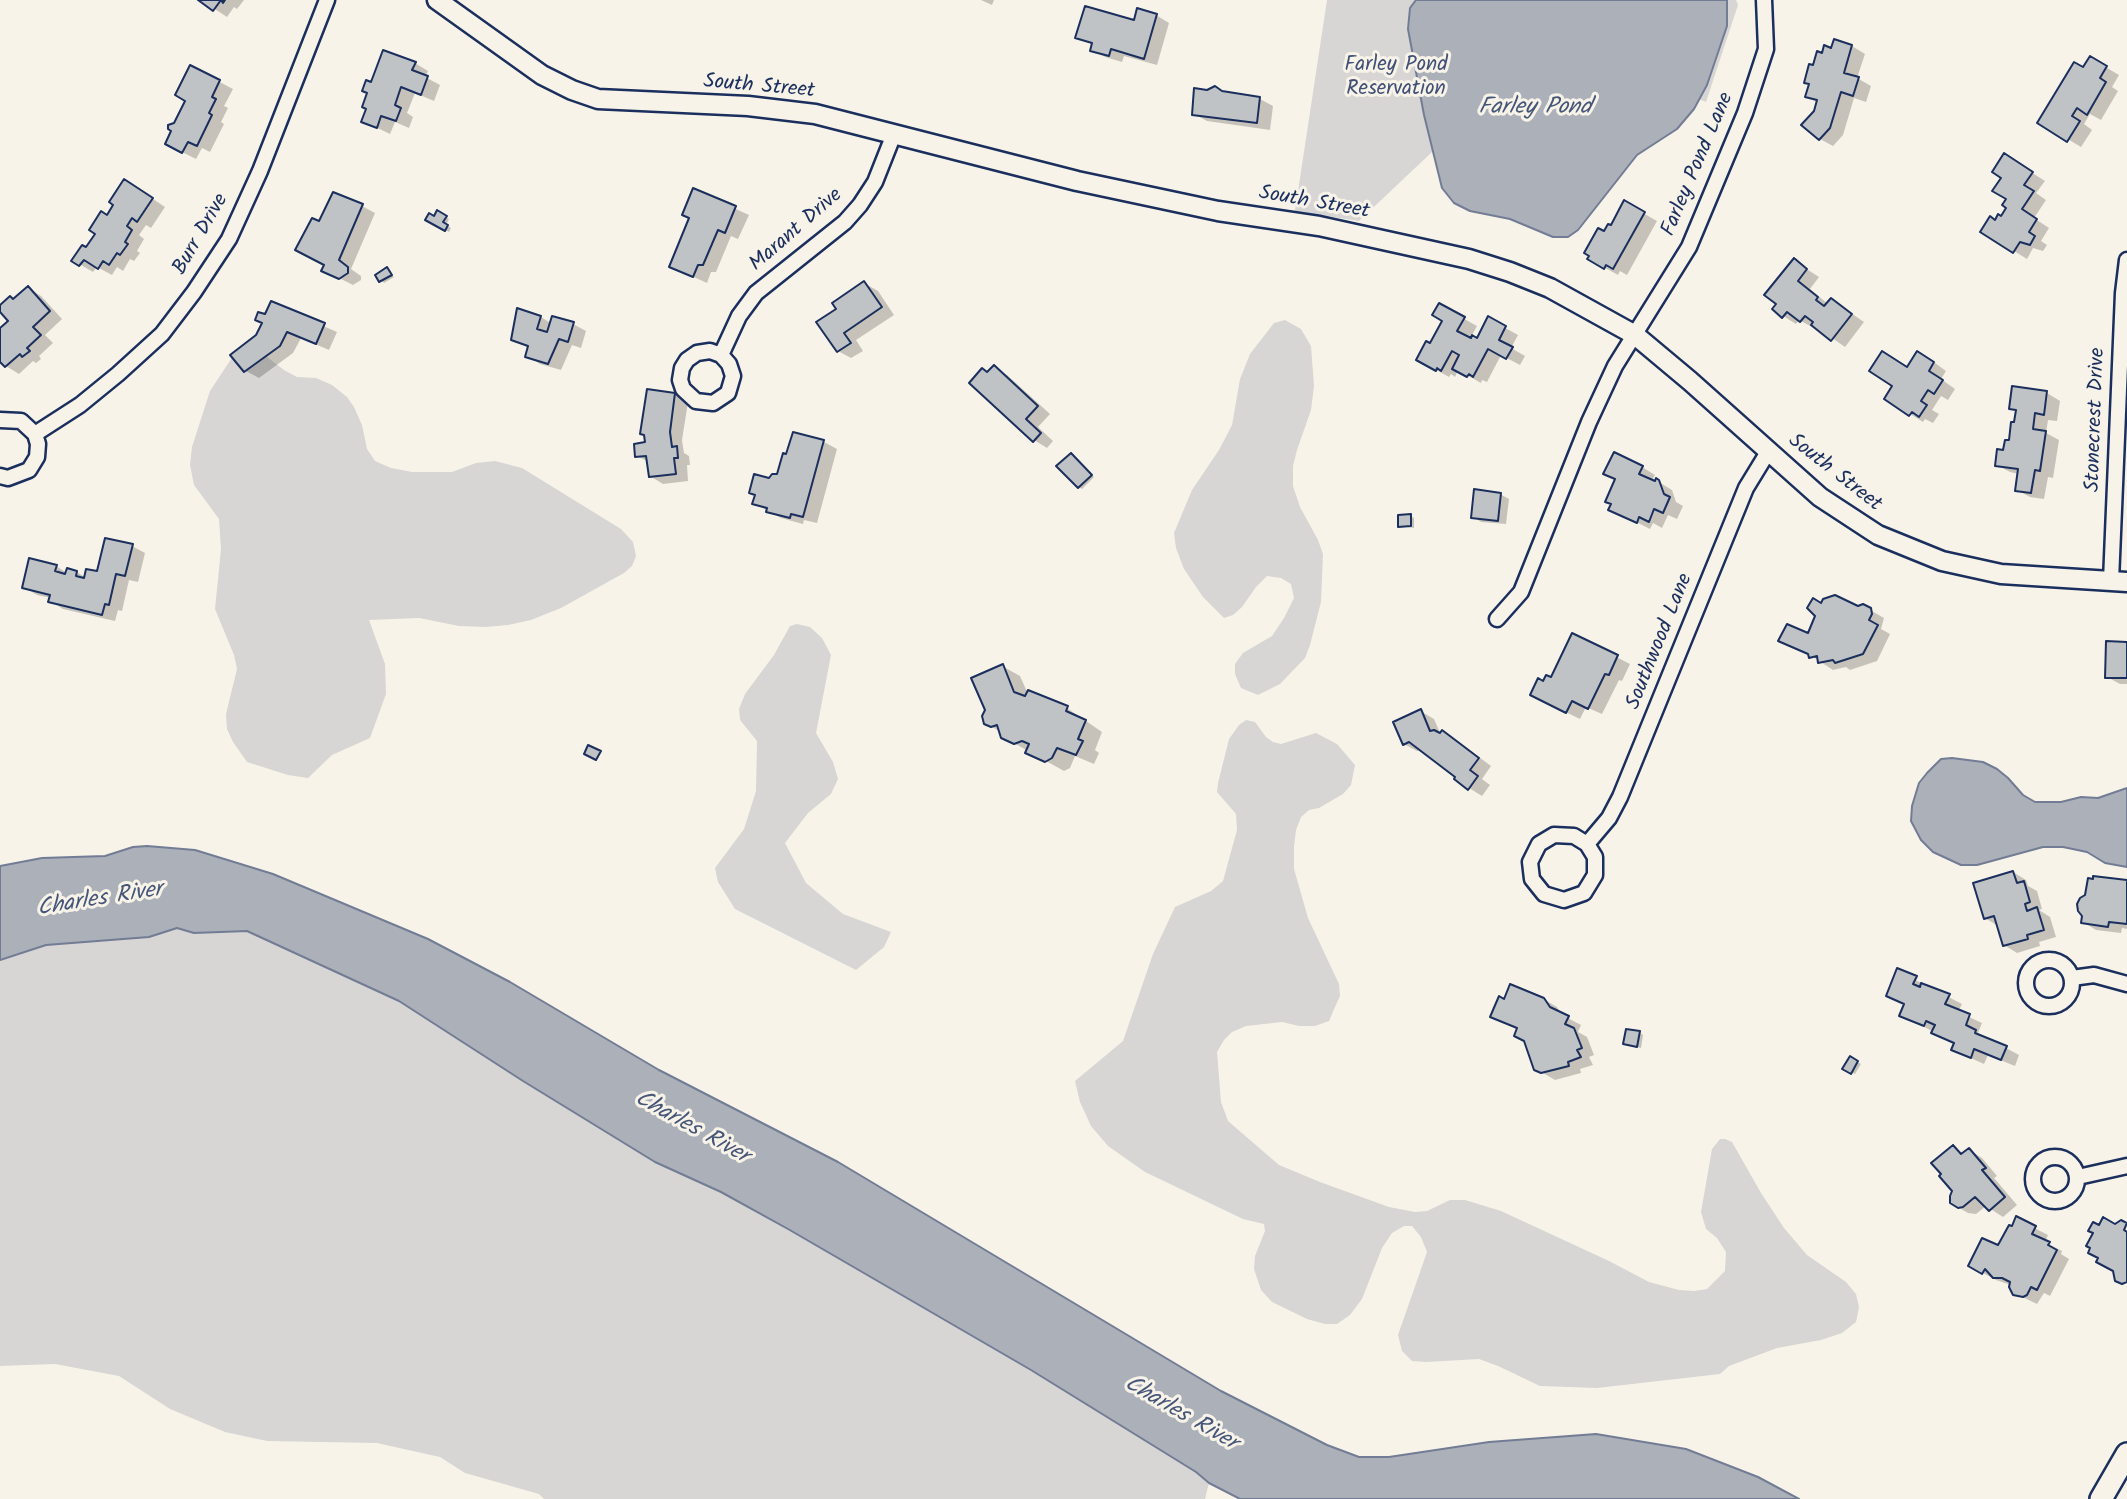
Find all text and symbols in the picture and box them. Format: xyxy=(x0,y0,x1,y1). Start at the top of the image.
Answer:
park label: Farley Pond Reservation xyxy=(1344,53,1448,103)
street label: South Street xyxy=(702,71,816,105)
street label: Farley Pond Lane xyxy=(1657,89,1741,241)
water label: Farley Pond xyxy=(1478,95,1592,123)
street label: South Street xyxy=(1257,182,1371,226)
street label: Marant Drive xyxy=(745,184,849,278)
street label: Burr Drive xyxy=(169,190,235,280)
street label: Stonecrest Drive xyxy=(2082,347,2112,493)
street label: South Street xyxy=(1782,430,1886,518)
street label: Southwood Lane xyxy=(1622,570,1700,714)
water label: Charles River xyxy=(36,878,164,924)
water label: Charles River xyxy=(629,1086,753,1172)
water label: Charles River xyxy=(1119,1372,1241,1458)

